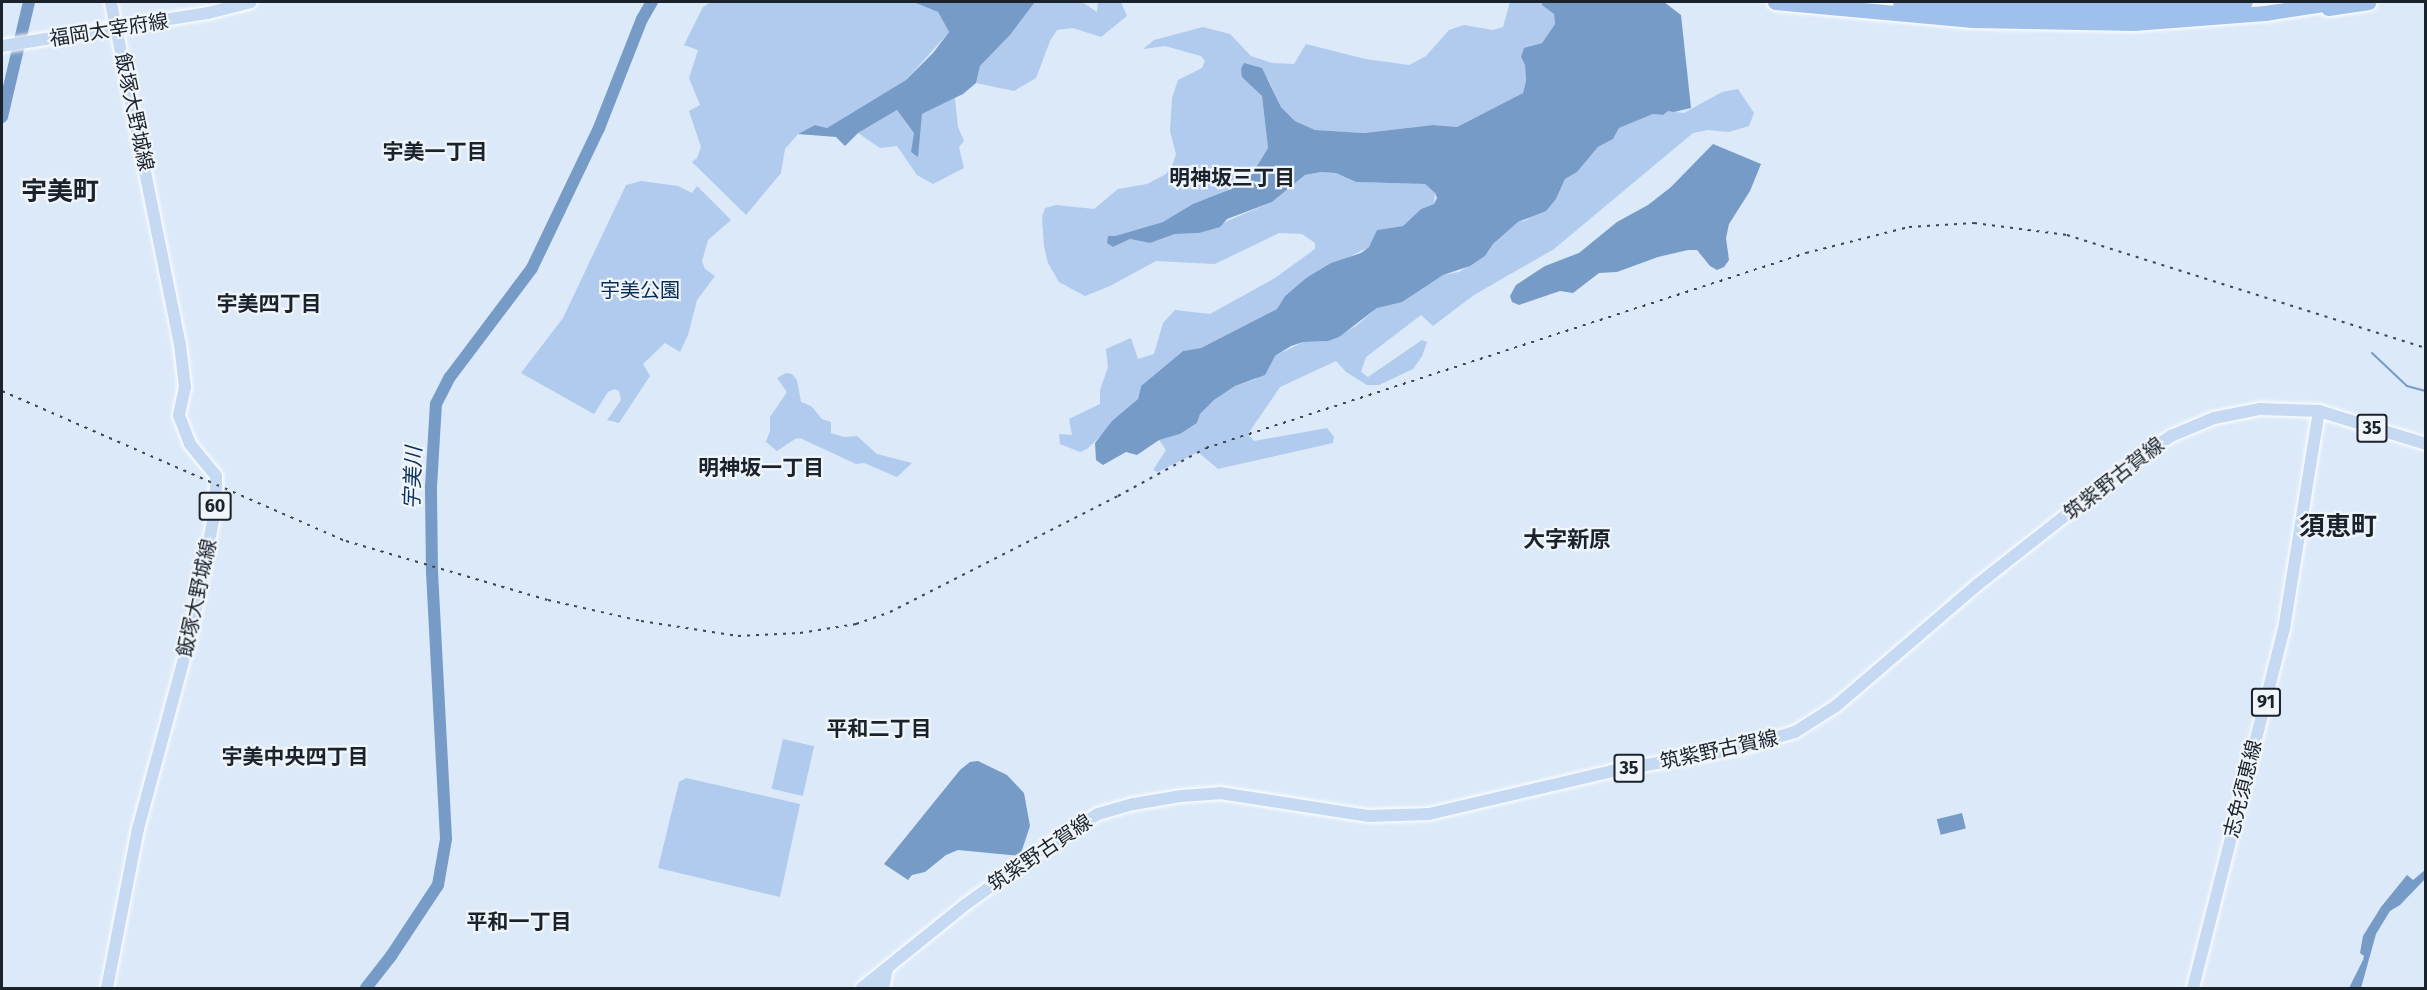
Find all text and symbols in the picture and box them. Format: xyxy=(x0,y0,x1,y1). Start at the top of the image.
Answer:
street label: 福岡太宰府線 xyxy=(48,9,170,51)
street label: 飯塚大野城線 xyxy=(110,51,158,173)
district label: 宇美一丁目 xyxy=(383,139,487,165)
district label: 明神坂三丁目 xyxy=(1169,165,1295,191)
district label: 宇美町 xyxy=(21,176,99,208)
park label: 宇美公園 xyxy=(600,278,680,302)
district label: 宇美四丁目 xyxy=(217,291,321,317)
road number: 35 xyxy=(2356,413,2388,443)
street label: 筑紫野古賀線 xyxy=(2059,433,2169,525)
water label: 宇美川 xyxy=(399,446,427,510)
district label: 明神坂一丁目 xyxy=(698,455,824,481)
road number: 60 xyxy=(198,491,232,521)
district label: 須恵町 xyxy=(2299,511,2377,543)
district label: 大字新原 xyxy=(1523,527,1611,553)
street label: 飯塚大野城線 xyxy=(173,537,221,659)
road number: 91 xyxy=(2250,687,2282,717)
district label: 平和二丁目 xyxy=(827,716,931,742)
street label: 筑紫野古賀線 xyxy=(1658,726,1780,774)
street label: 志免須恵線 xyxy=(2219,738,2267,840)
district label: 宇美中央四丁目 xyxy=(222,744,368,770)
road number: 35 xyxy=(1612,753,1646,783)
street label: 筑紫野古賀線 xyxy=(984,810,1096,896)
district label: 平和一丁目 xyxy=(467,909,571,935)

